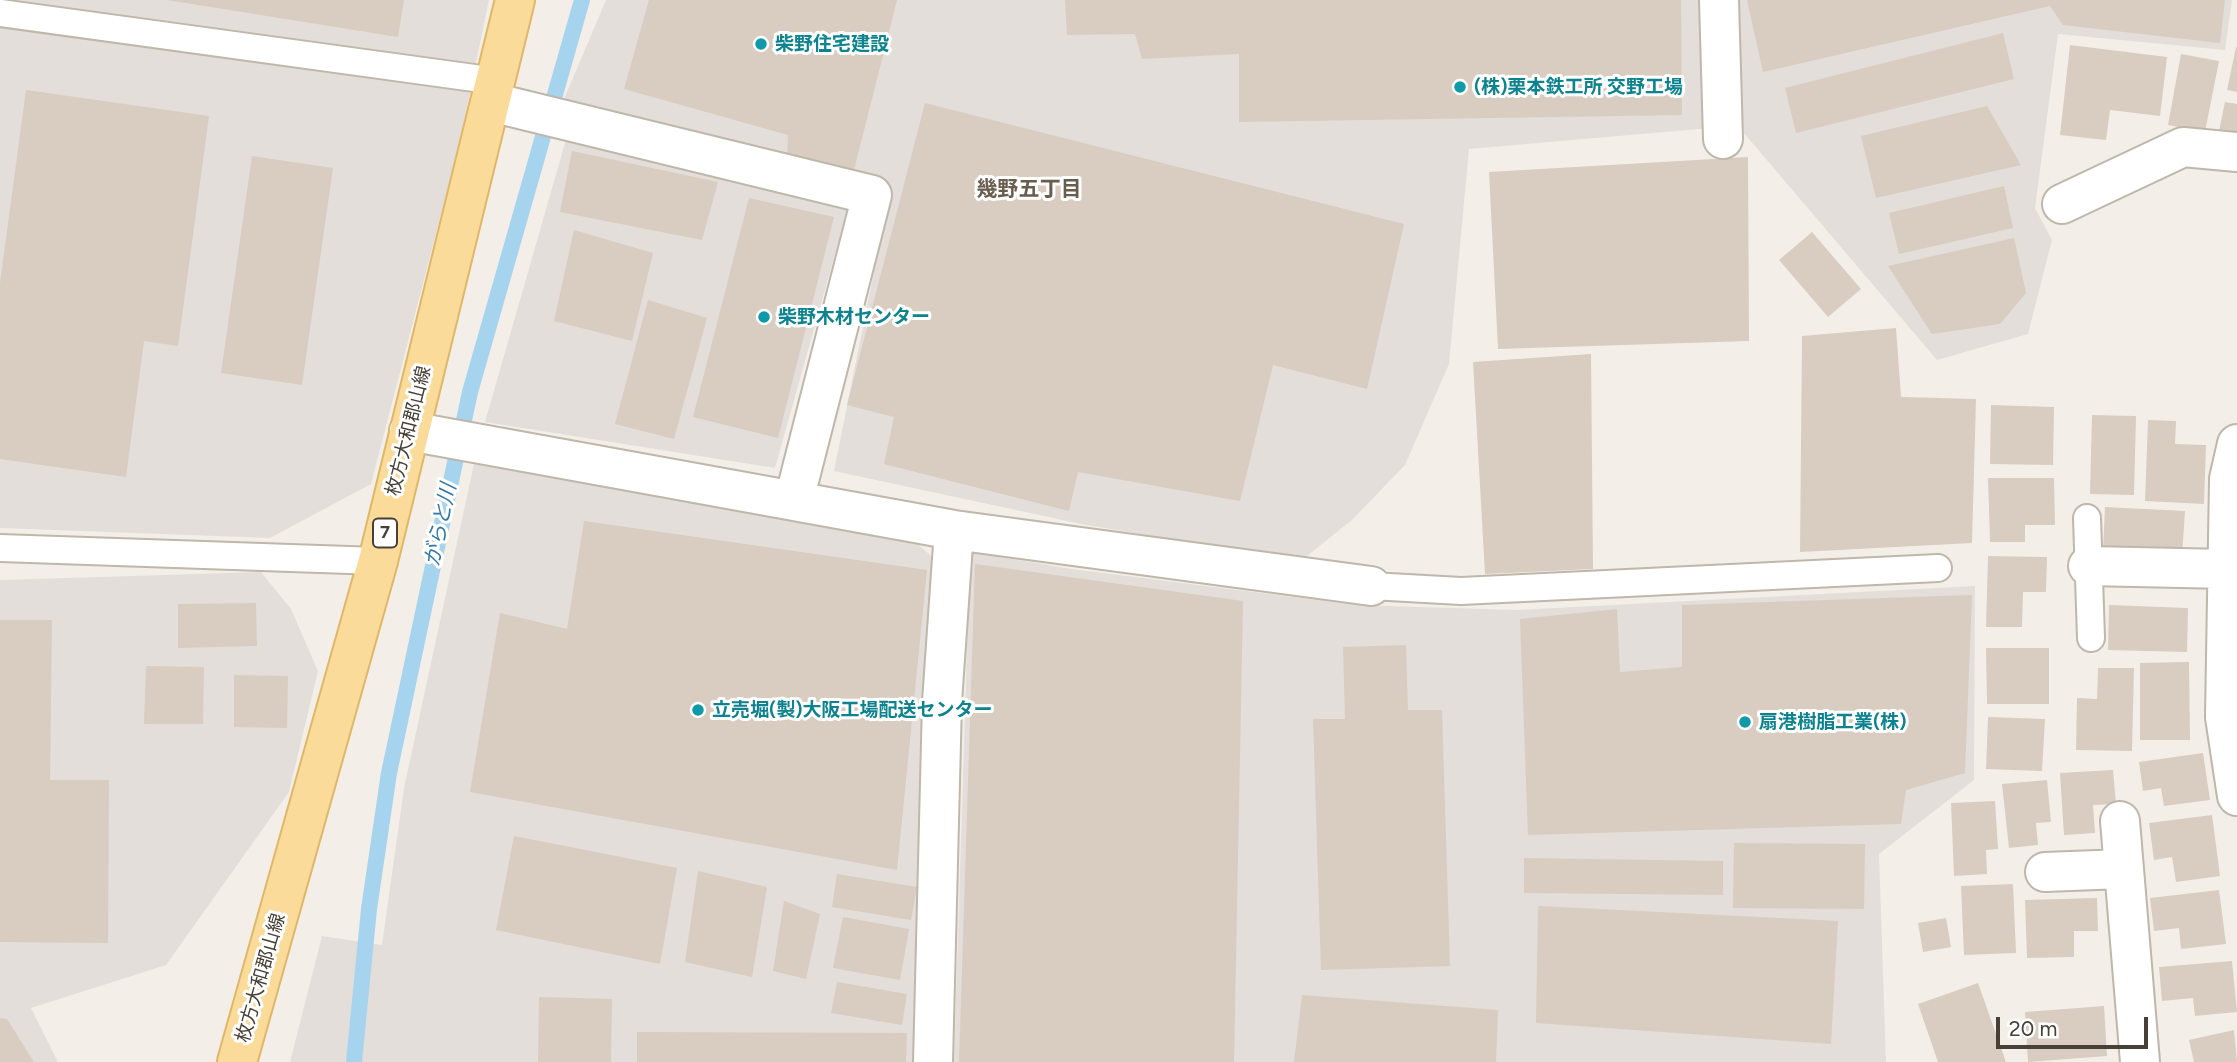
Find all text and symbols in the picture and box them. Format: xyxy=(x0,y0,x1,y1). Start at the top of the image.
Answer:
place label: 柴野住宅建設 xyxy=(775,33,889,55)
marker: 柴野住宅建設 xyxy=(753,36,769,52)
place label: (株)栗本鉄工所 交野工場 xyxy=(1474,76,1683,98)
marker: (株)栗本鉄工所 交野工場 xyxy=(1452,79,1468,95)
district label: 幾野五丁目 xyxy=(977,177,1081,203)
place label: 柴野木材センター xyxy=(778,306,930,328)
marker: 柴野木材センター xyxy=(756,309,772,325)
street label: 枚方大和郡山線 xyxy=(382,364,436,498)
water label: がらと川 xyxy=(420,481,462,569)
road number: 7 xyxy=(373,518,397,548)
place label: 立売堀(製)大阪工場配送センター xyxy=(712,699,993,721)
marker: 立売堀(製)大阪工場配送センター xyxy=(690,702,706,718)
place label: 扇港樹脂工業(株) xyxy=(1759,711,1907,733)
marker: 扇港樹脂工業(株) xyxy=(1737,714,1753,730)
street label: 枚方大和郡山線 xyxy=(232,911,290,1045)
scale bar xyxy=(1999,1002,2151,1046)
text: 20 m xyxy=(2009,1016,2057,1041)

